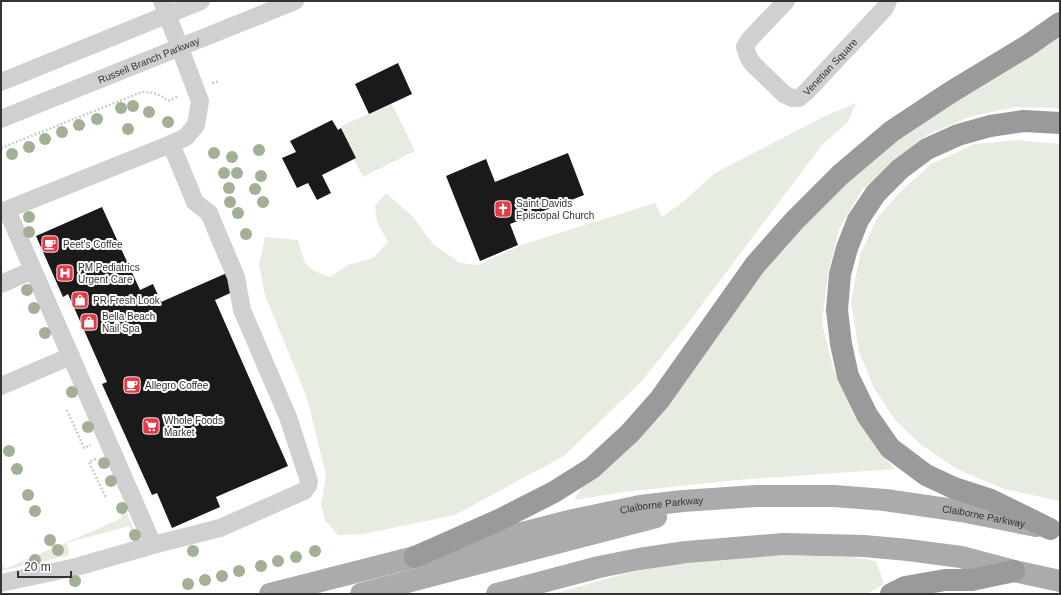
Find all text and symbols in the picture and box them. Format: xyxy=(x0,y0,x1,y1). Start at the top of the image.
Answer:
street label: Russell Branch Parkway xyxy=(96,35,201,86)
street label: Venetian Square xyxy=(801,36,860,98)
place label: Saint Davids Episcopal Church xyxy=(516,198,594,221)
church icon: Saint Davids Episcopal Church xyxy=(493,199,513,219)
cafe icon: Peet's Coffee xyxy=(40,234,60,254)
place label: Peet's Coffee xyxy=(63,239,123,250)
place label: PM Pediatrics Urgent Care xyxy=(78,262,140,285)
hospital icon: PM Pediatrics Urgent Care xyxy=(55,263,75,283)
shop icon: PR Fresh Look xyxy=(70,290,90,310)
place label: PR Fresh Look xyxy=(93,295,161,306)
place label: Bella Beach Nail Spa xyxy=(102,311,155,334)
shop icon: Bella Beach Nail Spa xyxy=(79,312,99,332)
cafe icon: Allegro Coffee xyxy=(122,375,142,395)
place label: Allegro Coffee xyxy=(145,380,209,391)
place label: Whole Foods Market xyxy=(164,415,223,438)
supermarket icon: Whole Foods Market xyxy=(141,416,161,436)
street label: Claiborne Parkway xyxy=(619,495,704,516)
street label: Claiborne Parkway xyxy=(942,503,1026,530)
scale bar xyxy=(18,553,71,579)
text: 20 m xyxy=(24,560,51,574)

